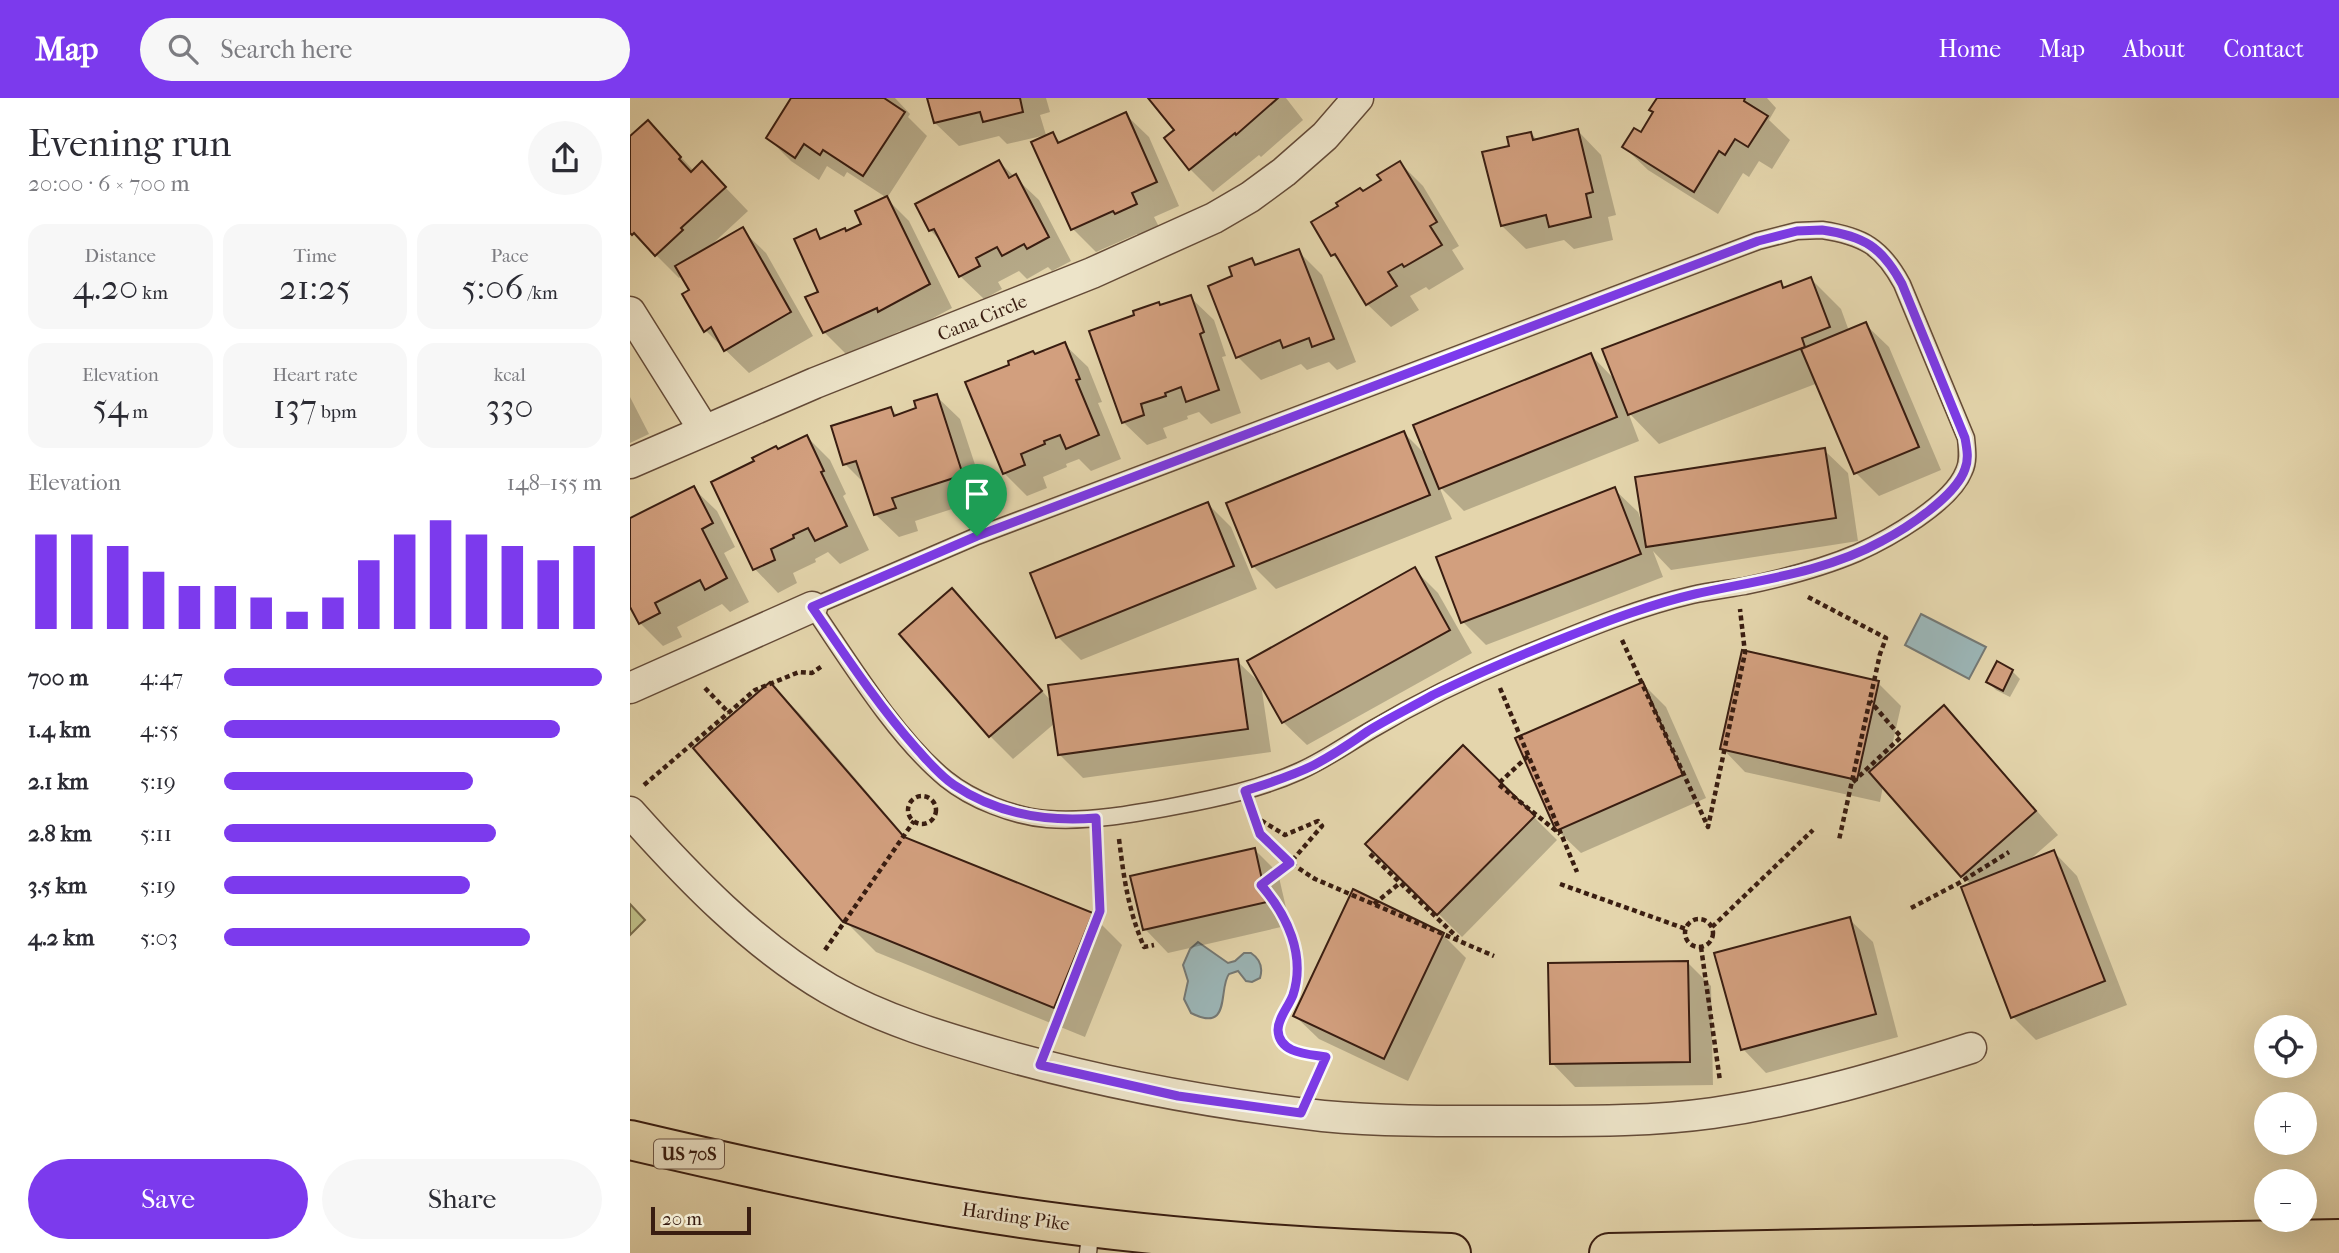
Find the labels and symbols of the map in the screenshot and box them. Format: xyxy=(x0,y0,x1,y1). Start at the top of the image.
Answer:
street label: Cana Circle xyxy=(934,290,1030,346)
pin xyxy=(947,464,1007,536)
road number: US 70S xyxy=(654,1140,724,1168)
street label: Harding Pike xyxy=(960,1199,1071,1235)
scale bar xyxy=(651,1204,751,1236)

